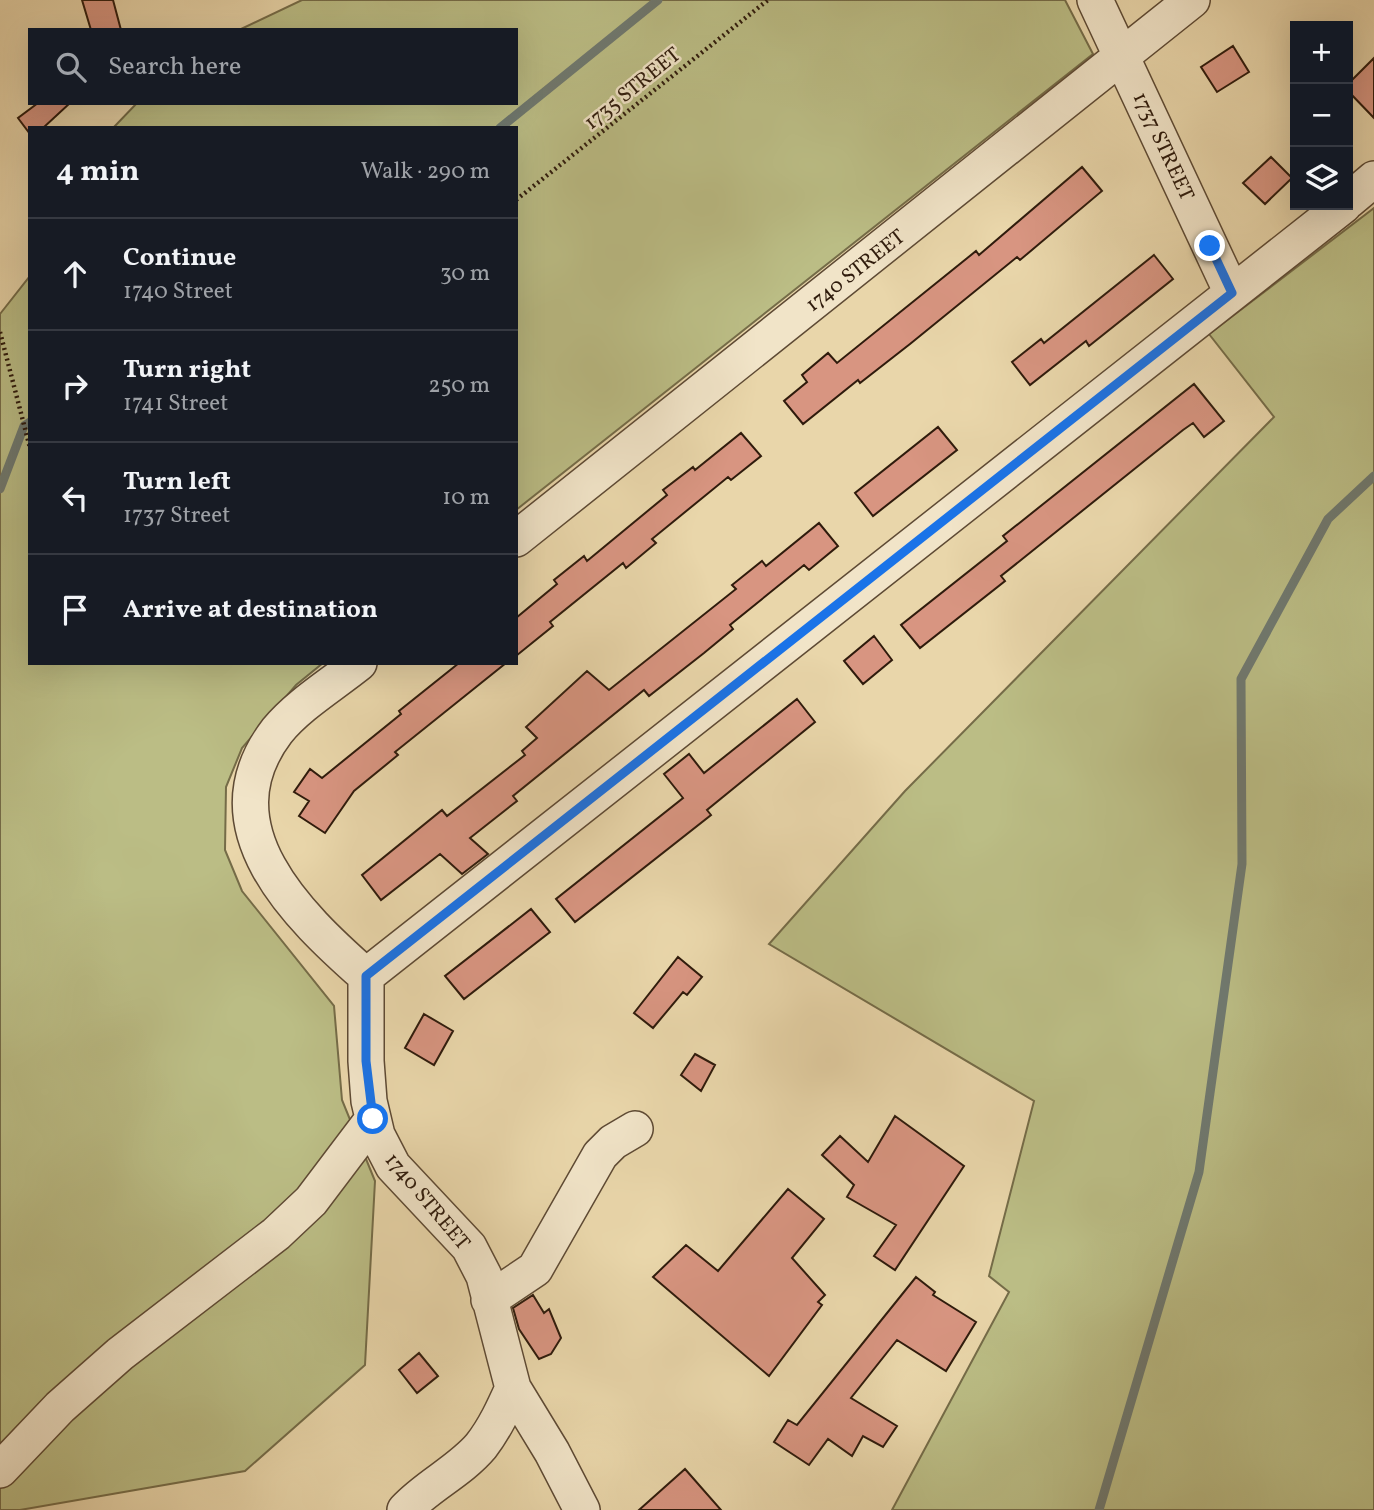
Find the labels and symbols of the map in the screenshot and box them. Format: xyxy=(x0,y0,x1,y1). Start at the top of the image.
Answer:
street label: 1735 STREET xyxy=(578,41,687,137)
street label: 1737 STREET xyxy=(1125,88,1200,206)
street label: 1740 STREET xyxy=(800,223,912,319)
route end xyxy=(1194,230,1225,261)
route start xyxy=(357,1103,388,1134)
street label: 1740 STREET xyxy=(377,1147,476,1257)

